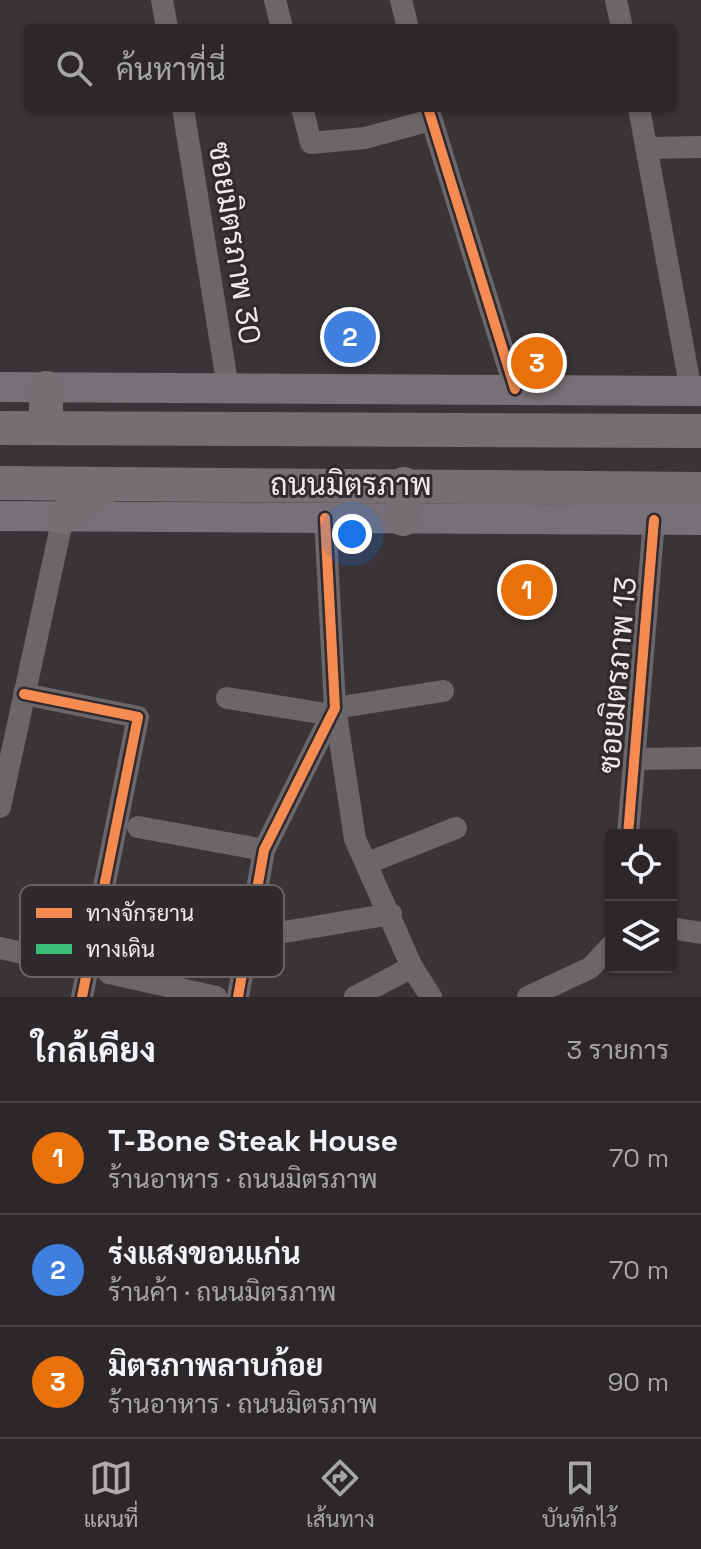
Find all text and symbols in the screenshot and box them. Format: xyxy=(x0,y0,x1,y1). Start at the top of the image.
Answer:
search box xyxy=(24,24,677,112)
icon: search xyxy=(52,46,96,90)
text: ค้นหาที่นี่ xyxy=(116,50,226,89)
street label: ซอยมิตรภาพ 30 xyxy=(200,139,270,347)
pin: 2 xyxy=(324,307,376,367)
pin: 3 xyxy=(511,333,563,393)
street label: ถนนมิตรภาพ xyxy=(270,465,432,504)
your location xyxy=(332,514,372,554)
pin: 1 xyxy=(501,560,553,620)
street label: ซอยมิตรภาพ 13 xyxy=(589,575,645,775)
map controls xyxy=(605,829,677,973)
button: locate xyxy=(605,829,677,901)
legend xyxy=(20,885,284,977)
text: ทางจักรยาน xyxy=(86,899,194,927)
button: layers xyxy=(605,901,677,973)
text: ทางเดิน xyxy=(86,935,155,963)
text: ใกล้เคียง xyxy=(32,1029,156,1072)
text: 3 รายการ xyxy=(566,1033,669,1067)
text: T-Bone Steak House xyxy=(108,1121,398,1160)
text: 1 xyxy=(52,1141,64,1175)
text: 70 m xyxy=(609,1141,669,1175)
text: ร้านอาหาร · ถนนมิตรภาพ xyxy=(108,1162,378,1196)
text: ร่งแสงขอนแก่น xyxy=(108,1234,301,1273)
text: 2 xyxy=(50,1253,66,1287)
text: 70 m xyxy=(609,1253,669,1287)
text: ร้านค้า · ถนนมิตรภาพ xyxy=(108,1275,336,1309)
text: มิตรภาพลาบก้อย xyxy=(108,1346,323,1385)
text: 3 xyxy=(50,1365,66,1399)
text: 90 m xyxy=(607,1365,669,1399)
text: ร้านอาหาร · ถนนมิตรภาพ xyxy=(108,1387,378,1421)
tab: แผนที่ xyxy=(84,1456,139,1533)
tab: เส้นทาง xyxy=(306,1456,375,1533)
tab: บันทึกไว้ xyxy=(542,1456,617,1533)

